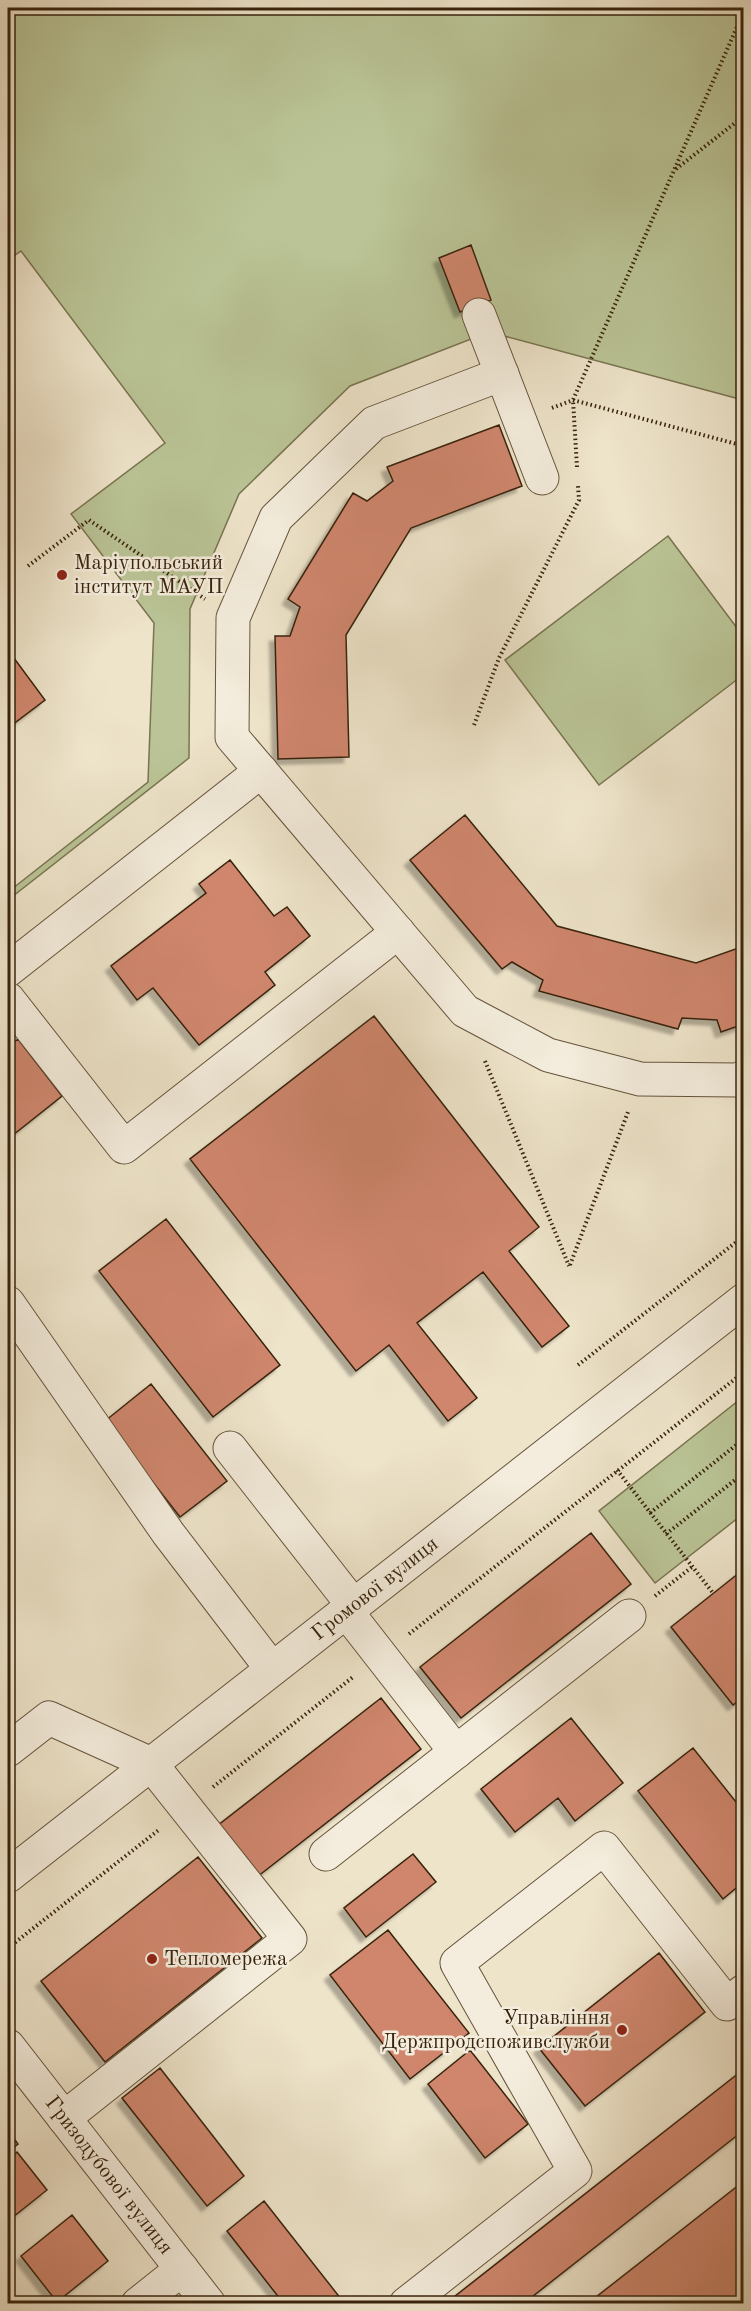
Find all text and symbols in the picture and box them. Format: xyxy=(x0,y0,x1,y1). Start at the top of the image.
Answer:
place label: Маріупольський інститут МАУП xyxy=(74,553,223,598)
marker: Маріупольський інститут МАУП xyxy=(55,568,69,582)
street label: Громової вулиця xyxy=(308,1533,442,1645)
place label: Тепломережа xyxy=(164,1949,287,1970)
marker: Тепломережа xyxy=(145,1952,159,1966)
place label: Управління Держпродспоживслужби xyxy=(382,2008,610,2053)
marker: Управління Держпродспоживслужби xyxy=(615,2023,629,2037)
street label: Гризодубової вулиця xyxy=(41,2092,177,2258)

